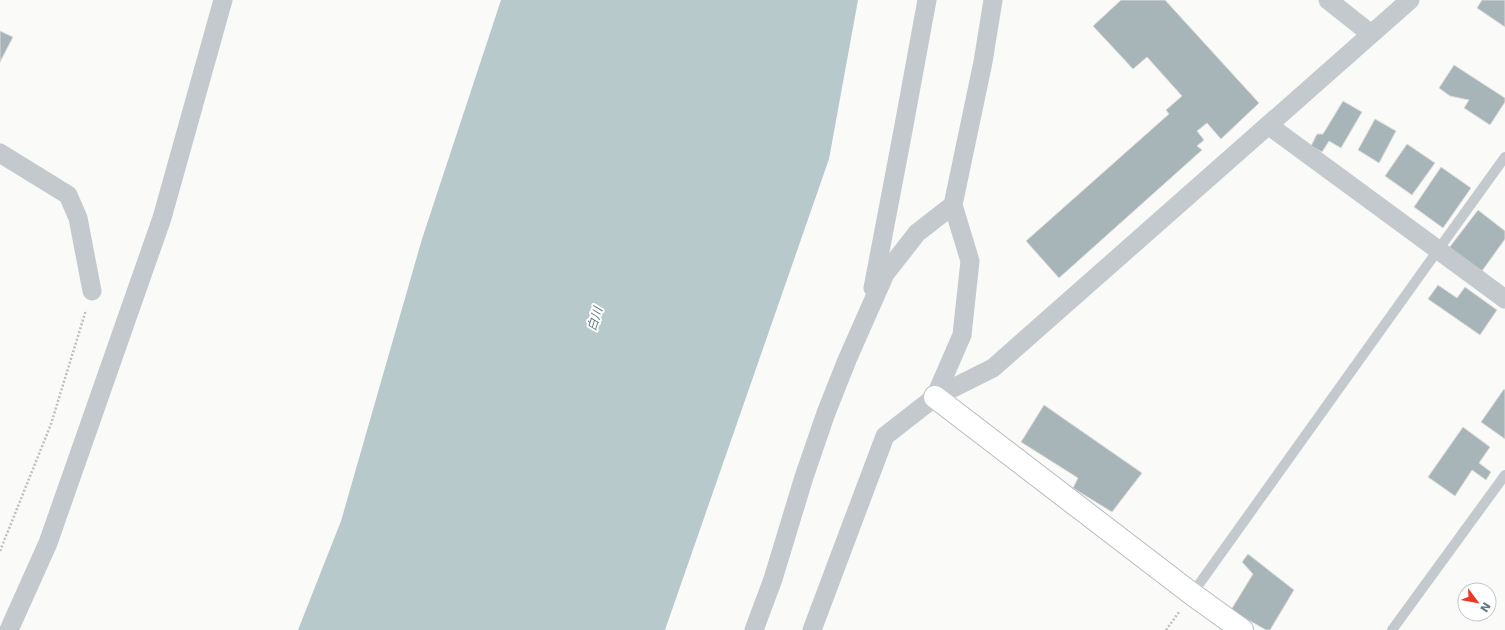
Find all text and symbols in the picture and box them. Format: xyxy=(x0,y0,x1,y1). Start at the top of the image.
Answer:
water label: 白川 xyxy=(585,304,606,333)
north arrow xyxy=(1457,582,1497,622)
text: N xyxy=(1477,600,1493,614)

